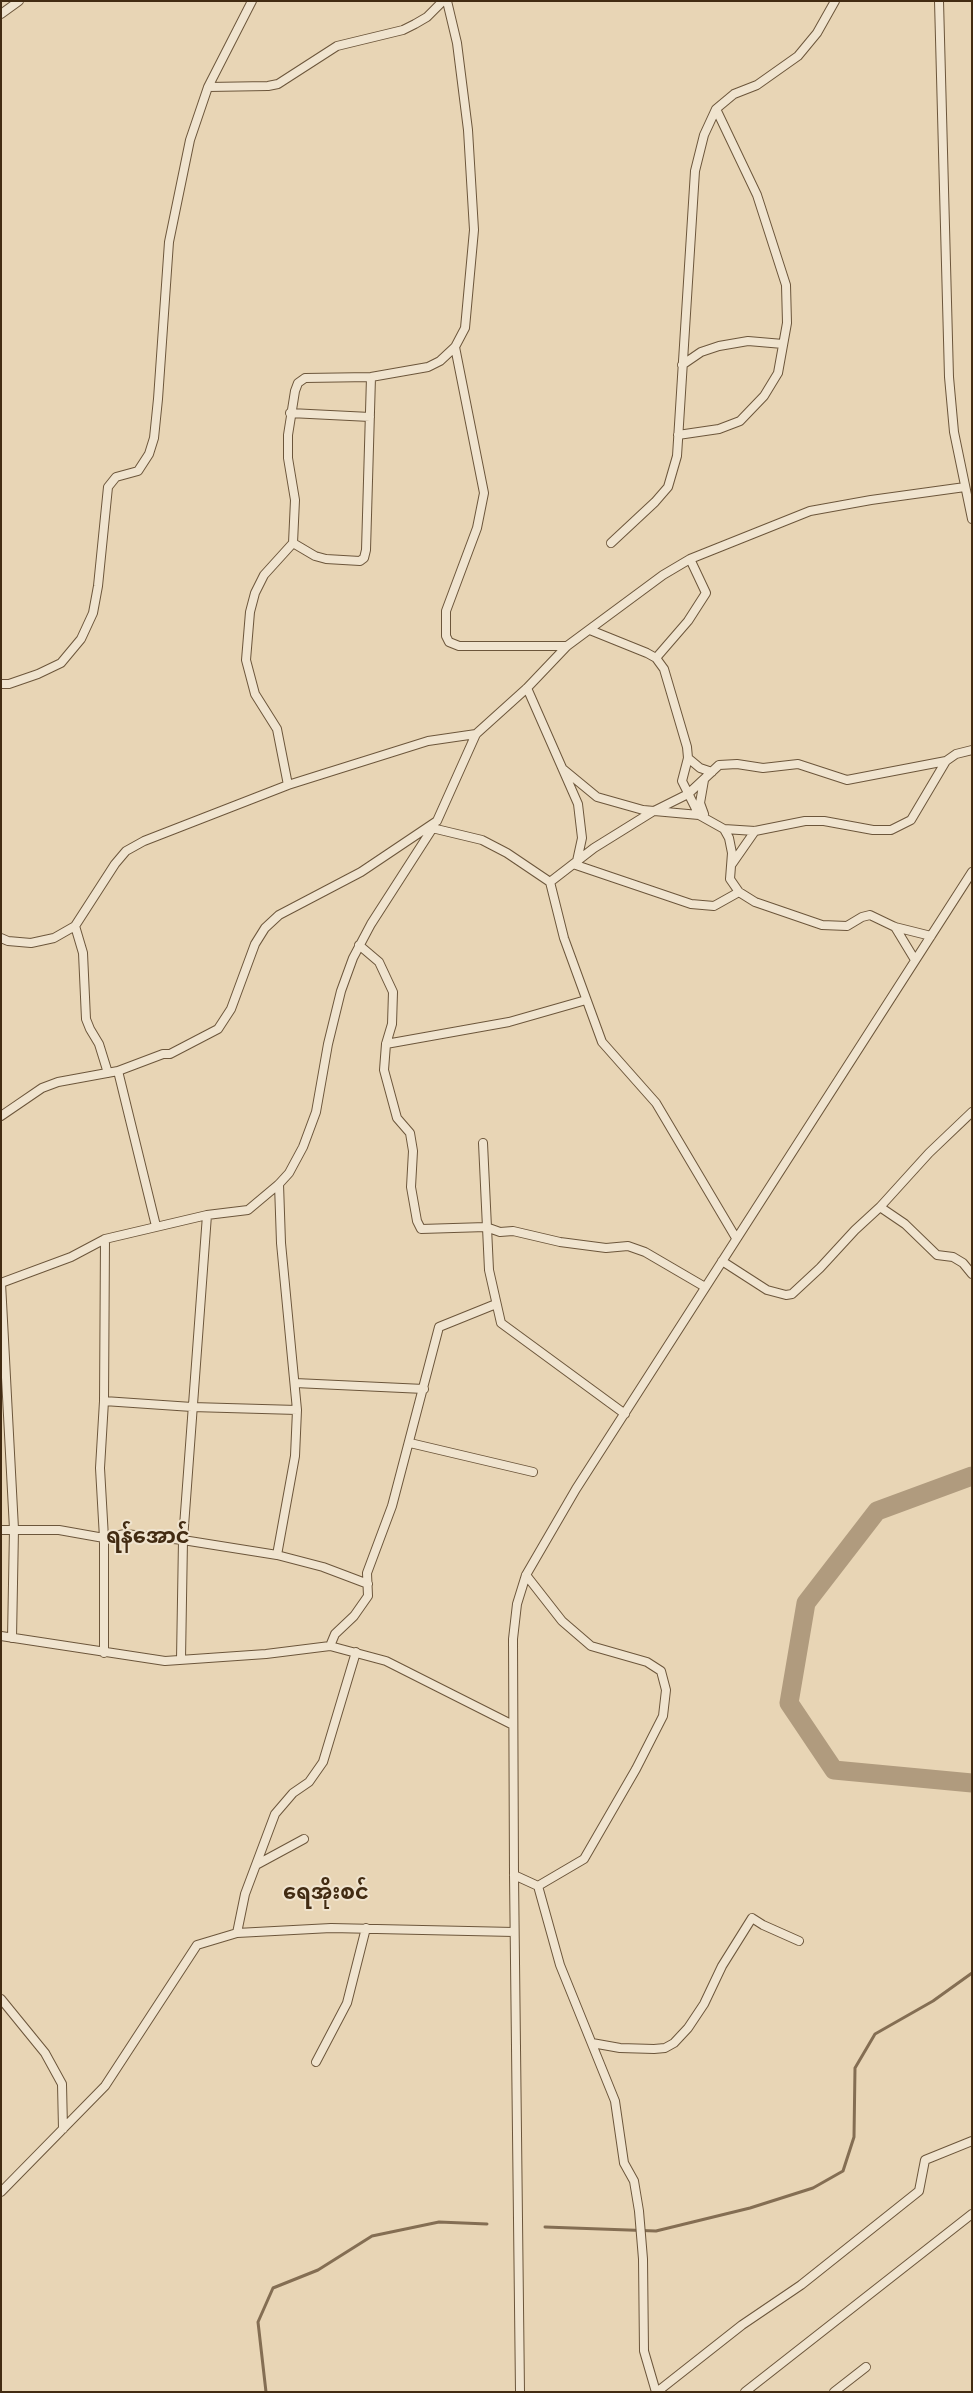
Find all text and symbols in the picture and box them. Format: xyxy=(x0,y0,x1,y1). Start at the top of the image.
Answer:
district label: ရန်အောင် xyxy=(106,1526,190,1552)
district label: ရေအိုးစင် xyxy=(283,1882,369,1908)

